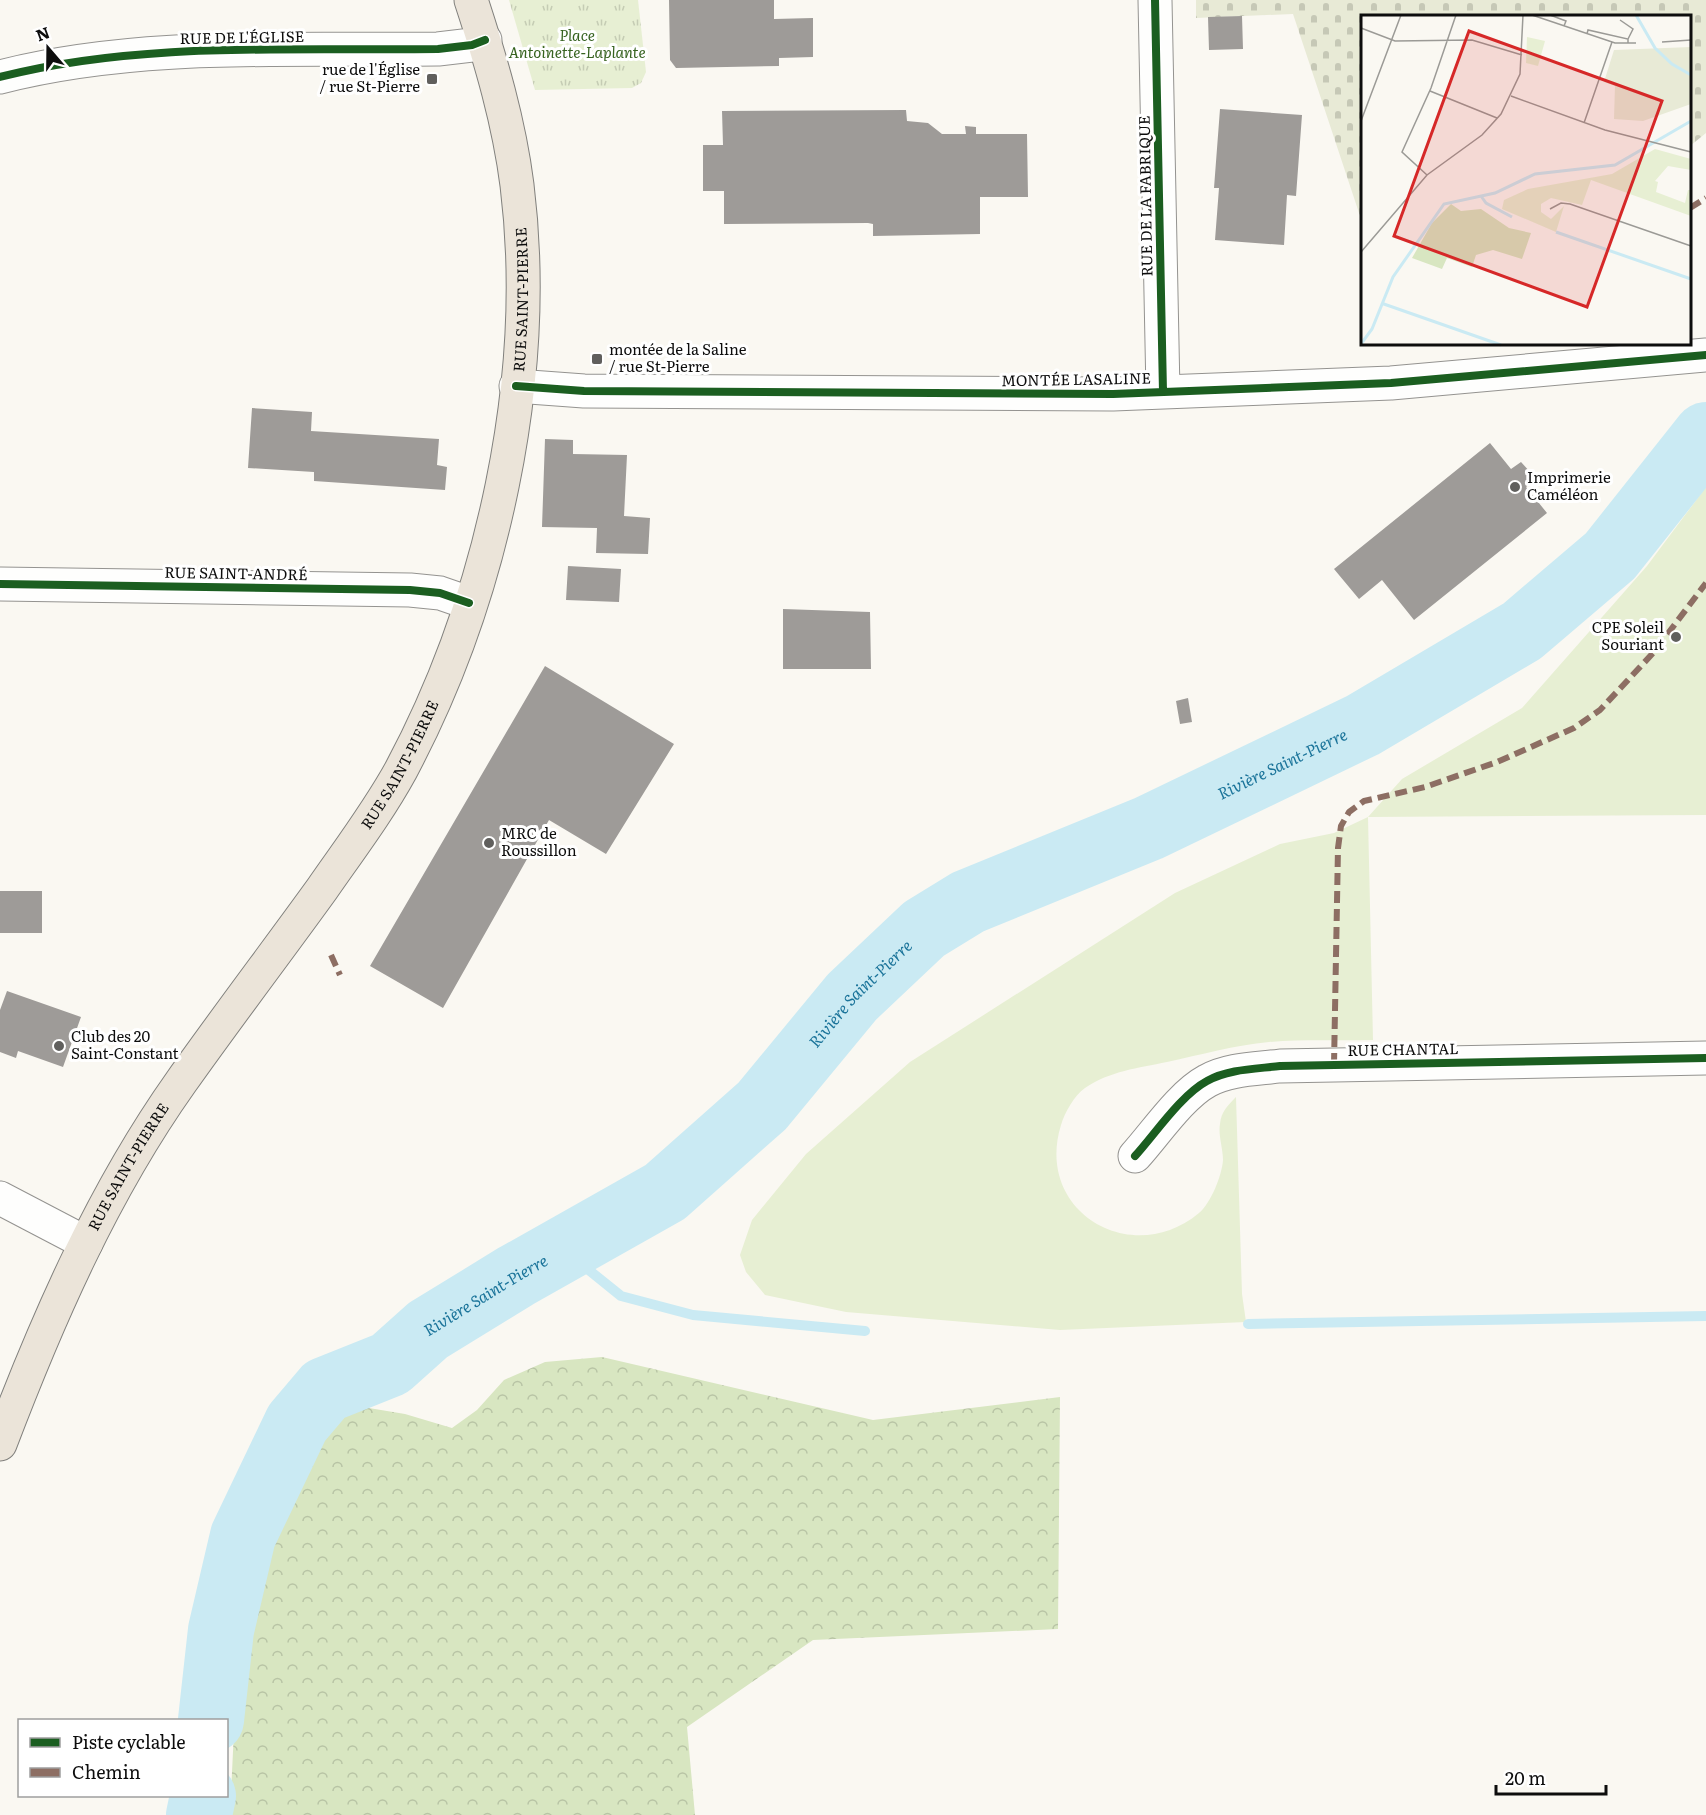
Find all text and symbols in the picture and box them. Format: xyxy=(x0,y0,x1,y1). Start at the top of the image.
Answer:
inset map xyxy=(1361,15,1691,345)
north arrow xyxy=(18,18,78,78)
text: N xyxy=(32,19,53,47)
park label: Place Antoinette-Laplante xyxy=(508,23,646,63)
street label: RUE DE L'ÉGLISE xyxy=(179,24,304,49)
place label: rue de l'Église / rue St-Pierre xyxy=(320,57,420,97)
marker: rue de l'Église / rue St-Pierre xyxy=(425,72,439,86)
street label: RUE DE LA FABRIQUE xyxy=(1132,115,1157,277)
street label: RUE SAINT-PIERRE xyxy=(506,227,533,373)
place label: montée de la Saline / rue St-Pierre xyxy=(609,337,747,377)
marker: montée de la Saline / rue St-Pierre xyxy=(590,352,604,366)
street label: MONTÉE LASALINE xyxy=(1001,366,1151,391)
place label: Imprimerie Caméléon xyxy=(1527,465,1611,505)
marker: Imprimerie Caméléon xyxy=(1508,480,1522,494)
street label: RUE SAINT-ANDRÉ xyxy=(164,560,308,585)
place label: CPE Soleil Souriant xyxy=(1592,615,1664,655)
marker: CPE Soleil Souriant xyxy=(1669,630,1683,644)
street label: RUE SAINT-PIERRE xyxy=(354,696,443,833)
water label: Rivière Saint-Pierre xyxy=(1213,721,1351,804)
place label: MRC de Roussillon xyxy=(501,821,577,861)
marker: MRC de Roussillon xyxy=(482,836,496,850)
water label: Rivière Saint-Pierre xyxy=(802,933,917,1052)
place label: Club des 20 Saint-Constant xyxy=(71,1024,179,1064)
street label: RUE CHANTAL xyxy=(1347,1036,1459,1061)
marker: Club des 20 Saint-Constant xyxy=(52,1039,66,1053)
street label: RUE SAINT-PIERRE xyxy=(81,1098,174,1234)
water label: Rivière Saint-Pierre xyxy=(418,1248,552,1341)
legend xyxy=(18,1719,228,1797)
text: Piste cyclable xyxy=(72,1728,186,1755)
text: Chemin xyxy=(72,1758,141,1785)
scale bar xyxy=(1496,1758,1606,1796)
text: 20 m xyxy=(1505,1764,1546,1791)

